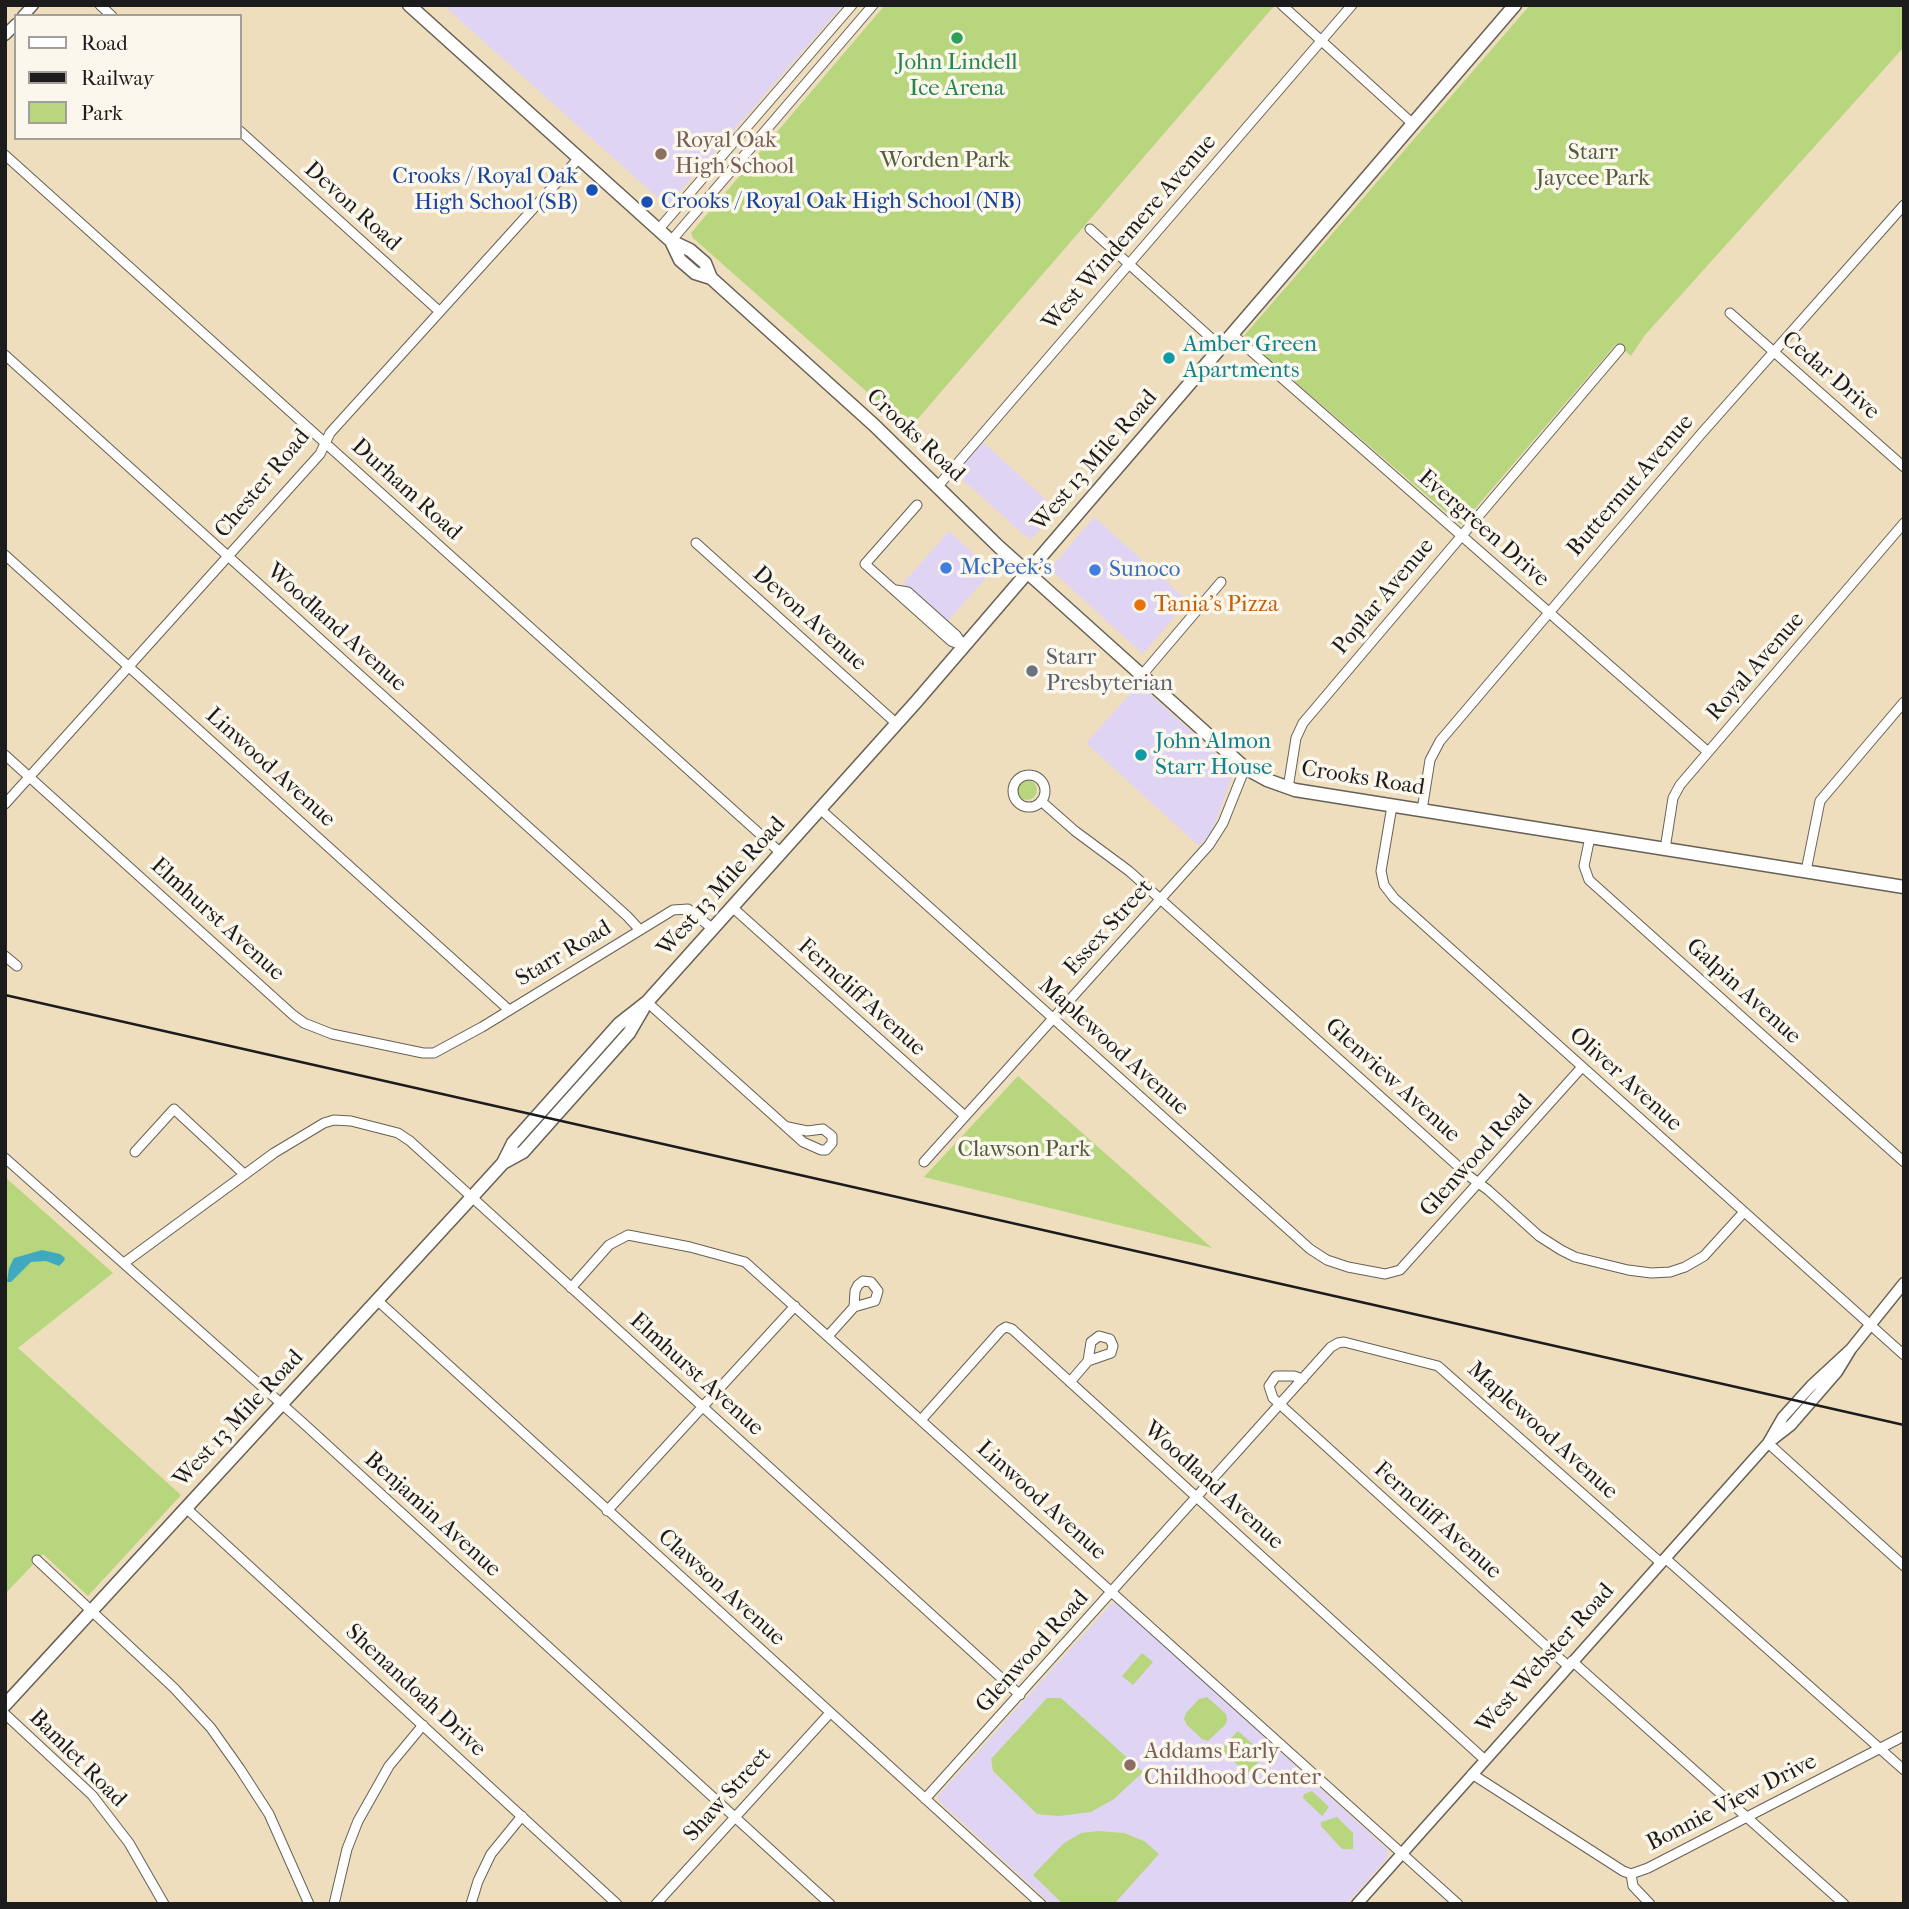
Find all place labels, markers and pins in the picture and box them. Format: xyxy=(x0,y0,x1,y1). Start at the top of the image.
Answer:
marker: John Lindell Ice Arena xyxy=(949,30,965,46)
place label: John Lindell Ice Arena xyxy=(896,49,1018,103)
place label: Royal Oak High School xyxy=(675,127,794,181)
marker: Royal Oak High School xyxy=(653,146,669,162)
place label: Crooks / Royal Oak High School (SB) xyxy=(392,163,578,217)
marker: Crooks / Royal Oak High School (SB) xyxy=(584,182,600,198)
place label: Crooks / Royal Oak High School (NB) xyxy=(661,188,1021,216)
marker: Crooks / Royal Oak High School (NB) xyxy=(639,194,655,210)
place label: Amber Green Apartments xyxy=(1183,331,1317,385)
marker: Amber Green Apartments xyxy=(1161,350,1177,366)
place label: McPeek's xyxy=(960,554,1052,582)
place label: Sunoco xyxy=(1109,556,1181,584)
marker: McPeek's xyxy=(938,560,954,576)
marker: Sunoco xyxy=(1087,562,1103,578)
place label: Tania's Pizza xyxy=(1154,591,1279,619)
marker: Tania's Pizza xyxy=(1132,597,1148,613)
place label: Starr Presbyterian xyxy=(1046,644,1173,698)
marker: Starr Presbyterian xyxy=(1024,663,1040,679)
place label: John Almon Starr House xyxy=(1155,728,1272,782)
marker: John Almon Starr House xyxy=(1133,747,1149,763)
place label: Addams Early Childhood Center xyxy=(1144,1738,1321,1792)
marker: Addams Early Childhood Center xyxy=(1122,1757,1138,1773)

